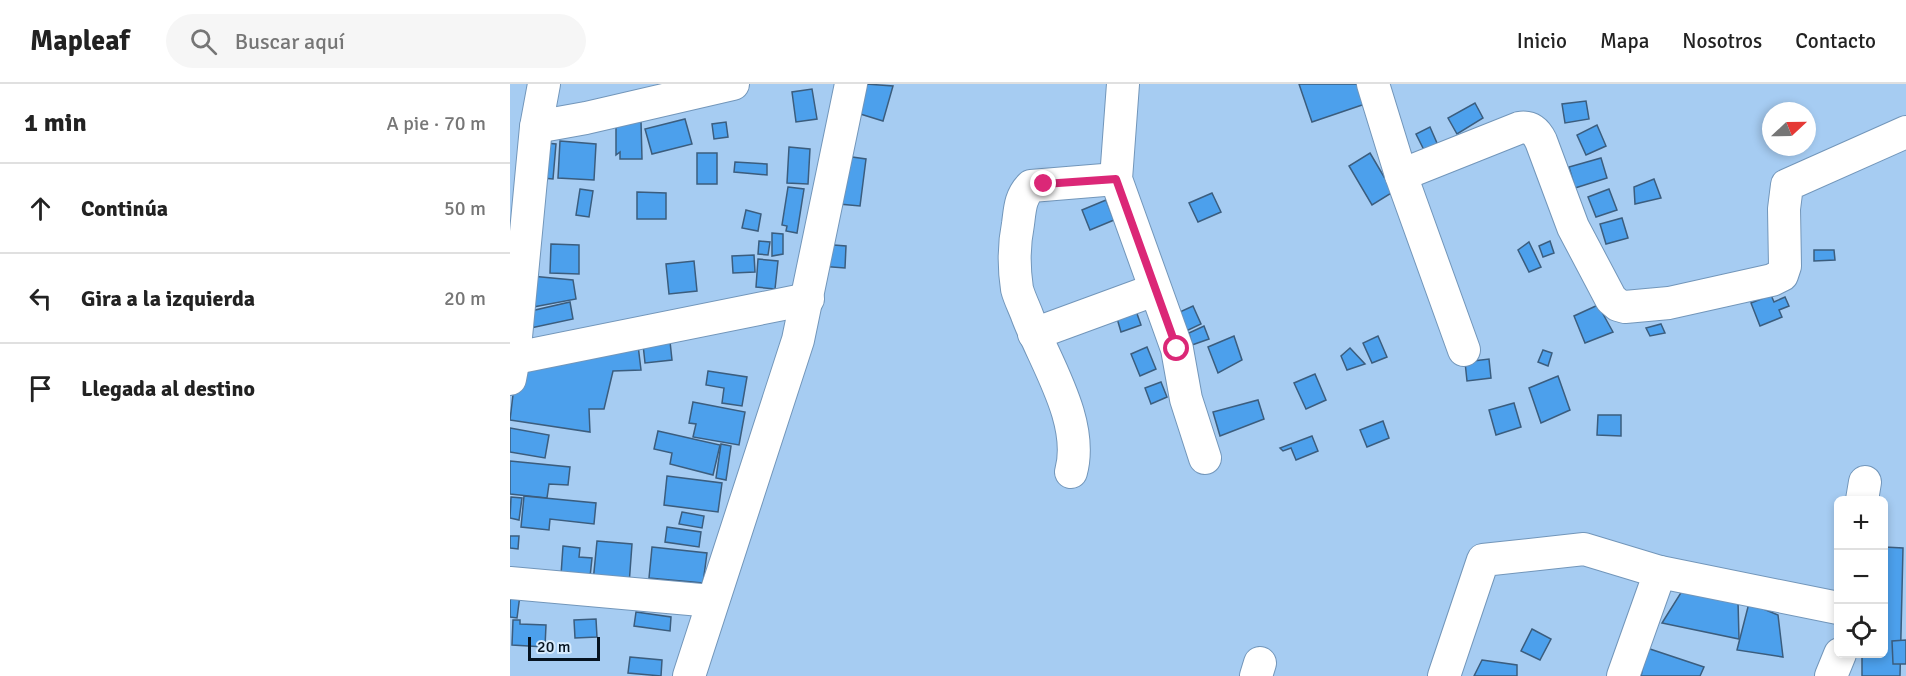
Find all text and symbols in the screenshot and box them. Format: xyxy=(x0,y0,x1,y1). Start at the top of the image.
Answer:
search box xyxy=(166,14,586,68)
text: Mapleaf xyxy=(30,24,130,58)
icon: search xyxy=(187,25,220,58)
text: Buscar aquí xyxy=(235,28,345,55)
text: Inicio xyxy=(1517,28,1567,54)
text: Mapa xyxy=(1600,28,1649,54)
text: Nosotros xyxy=(1682,28,1762,54)
text: Contacto xyxy=(1795,28,1876,54)
north arrow xyxy=(1762,102,1816,156)
text: 1 min xyxy=(24,107,87,139)
text: A pie · 70 m xyxy=(387,111,486,136)
route end xyxy=(1030,170,1056,196)
icon: ahead xyxy=(24,192,57,225)
text: Continúa xyxy=(81,195,168,222)
text: 50 m xyxy=(444,196,486,221)
icon: left xyxy=(24,282,57,315)
text: Gira a la izquierda xyxy=(81,285,255,312)
text: 20 m xyxy=(444,286,486,311)
route start xyxy=(1163,335,1189,361)
icon: arrive xyxy=(24,372,57,405)
text: Llegada al destino xyxy=(81,375,255,402)
map controls xyxy=(1834,496,1888,658)
button: + xyxy=(1834,496,1888,550)
button: − xyxy=(1834,550,1888,604)
button: locate xyxy=(1834,604,1888,658)
scale bar xyxy=(528,634,600,662)
text: 20 m xyxy=(537,637,571,657)

